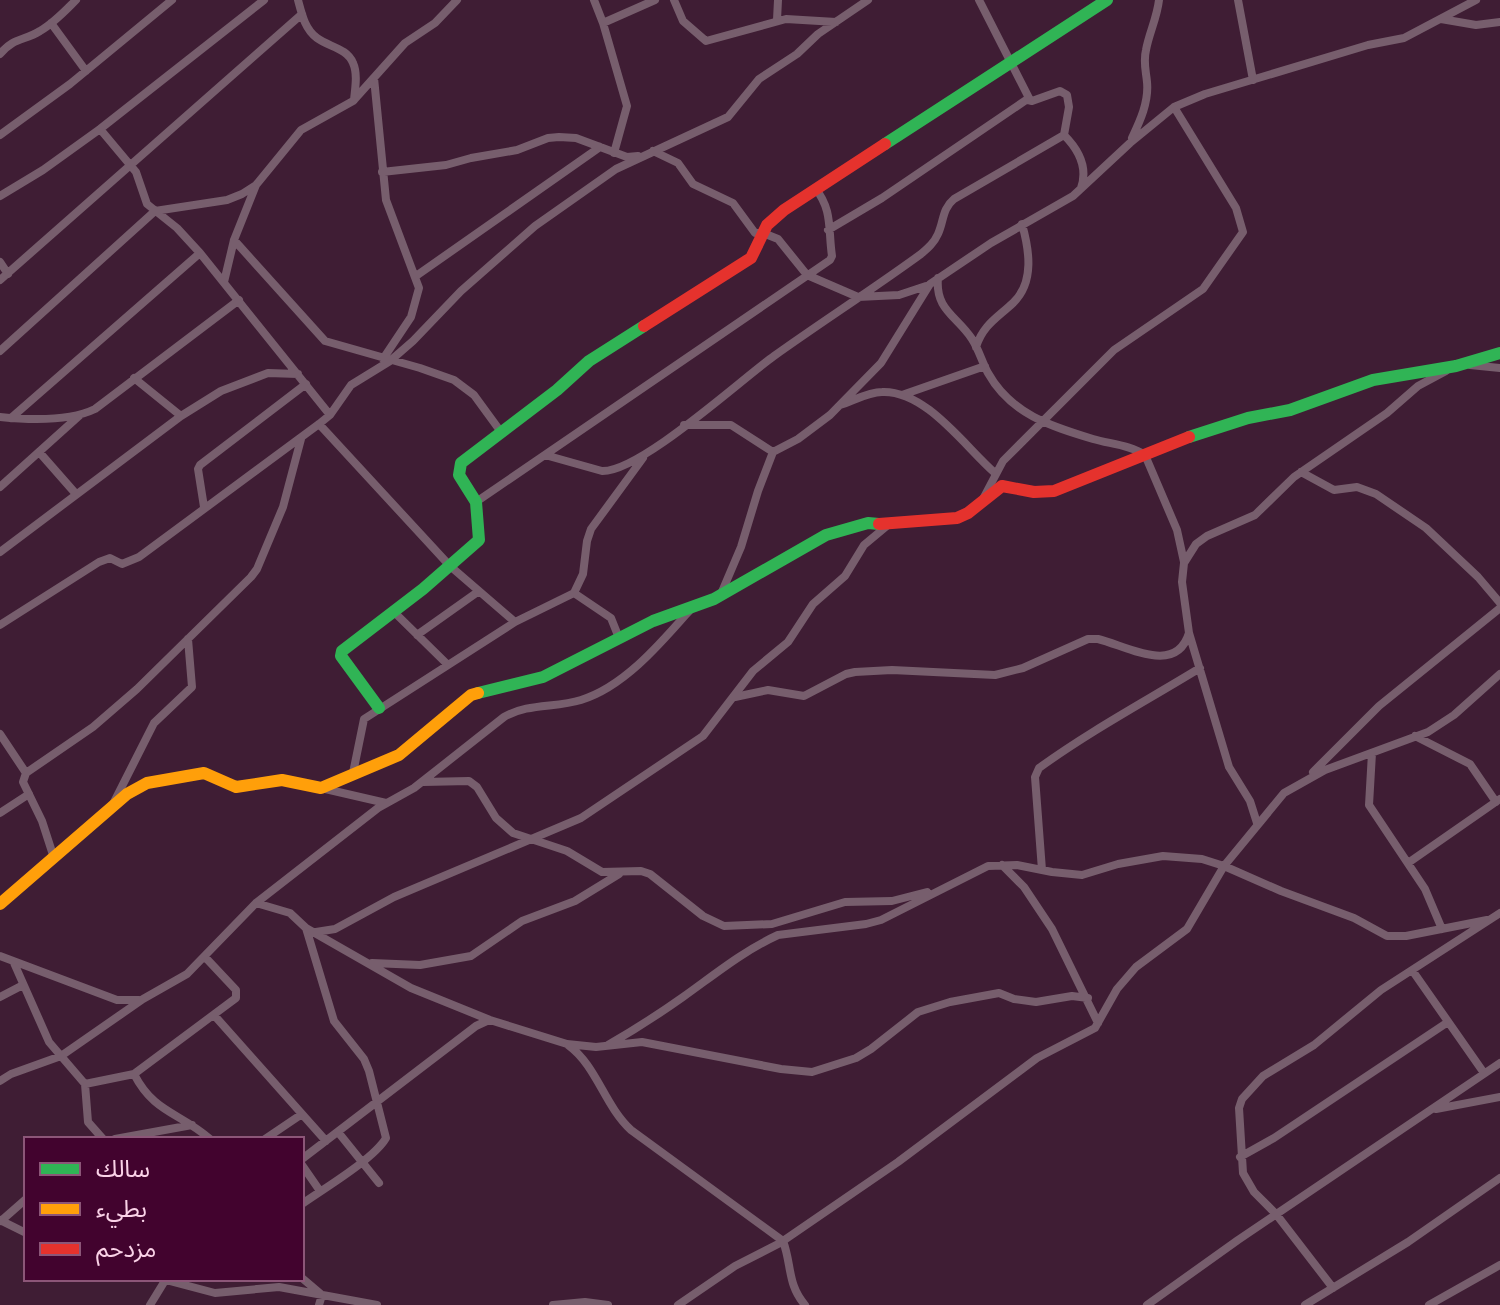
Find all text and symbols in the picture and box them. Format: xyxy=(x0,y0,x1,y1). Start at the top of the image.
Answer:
legend xyxy=(24,1137,304,1281)
text: سالك xyxy=(96,1152,150,1187)
text: بطيء xyxy=(96,1192,147,1228)
text: مزدحم xyxy=(96,1232,156,1267)

